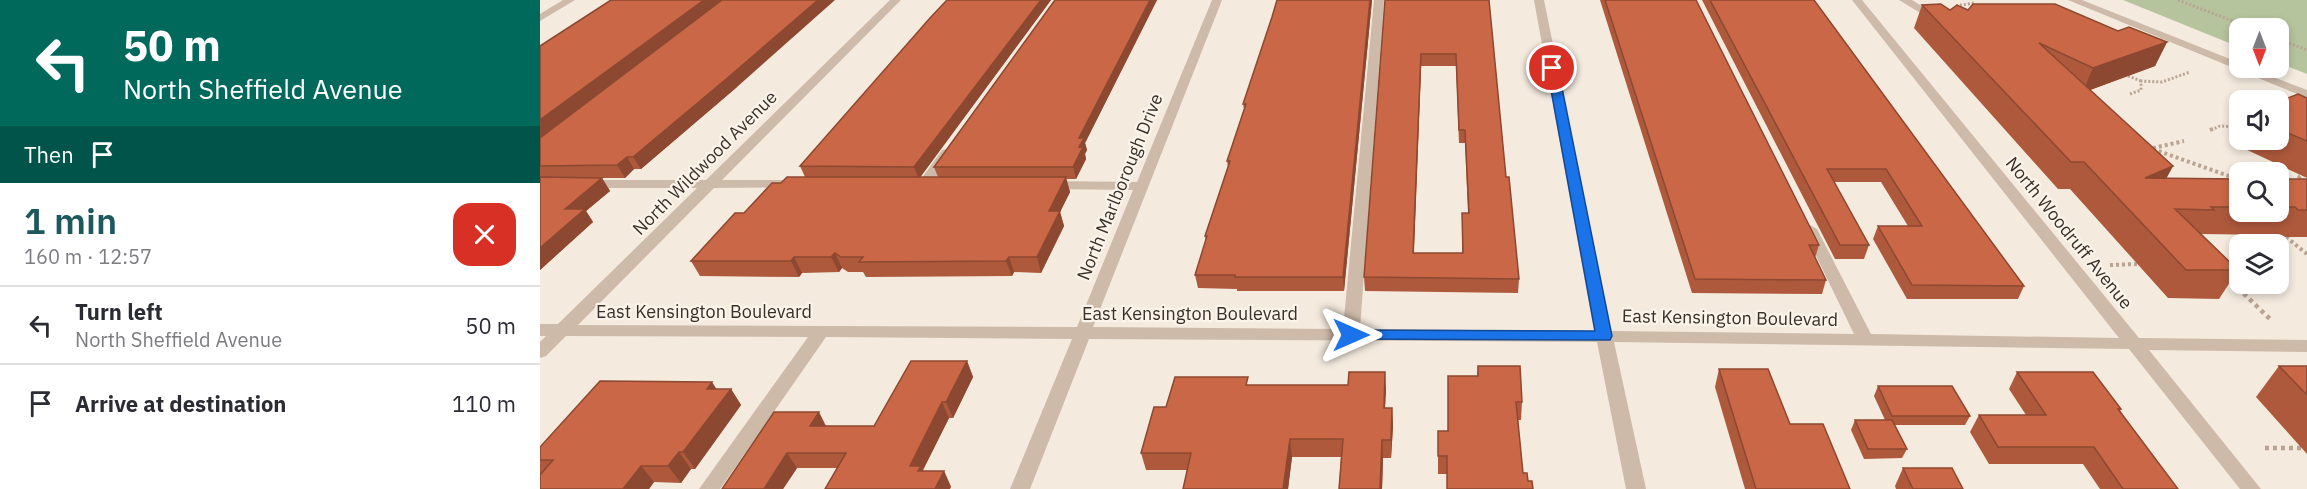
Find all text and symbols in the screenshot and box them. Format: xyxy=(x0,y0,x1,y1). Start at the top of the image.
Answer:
text: 50 m xyxy=(123,18,221,73)
north arrow xyxy=(2229,18,2289,78)
map controls xyxy=(2229,18,2289,294)
icon: left xyxy=(24,24,102,102)
pin xyxy=(1526,42,1577,93)
icon: arrive xyxy=(1535,51,1568,84)
text: North Sheffield Avenue xyxy=(123,71,403,106)
street label: North Wildwood Avenue xyxy=(628,86,782,240)
street label: North Marlborough Drive xyxy=(1072,90,1168,283)
button: sound xyxy=(2229,90,2289,150)
icon: arrive xyxy=(86,138,119,171)
text: Then xyxy=(24,140,74,169)
street label: North Woodruff Avenue xyxy=(2001,152,2138,314)
button: search xyxy=(2229,162,2289,222)
text: 1 min xyxy=(24,197,117,244)
button: close xyxy=(453,203,516,266)
button: layers xyxy=(2229,234,2289,294)
text: 160 m · 12:57 xyxy=(24,243,152,270)
text: Turn left xyxy=(75,297,163,326)
street label: East Kensington Boulevard xyxy=(596,300,812,323)
street label: East Kensington Boulevard xyxy=(1082,302,1298,325)
position arrow xyxy=(1319,303,1383,367)
street label: East Kensington Boulevard xyxy=(1622,304,1838,331)
icon: left xyxy=(24,309,57,342)
text: 50 m xyxy=(465,311,516,340)
text: North Sheffield Avenue xyxy=(75,326,282,353)
icon: arrive xyxy=(24,387,57,420)
text: Arrive at destination xyxy=(75,389,286,418)
text: 110 m xyxy=(452,389,516,418)

